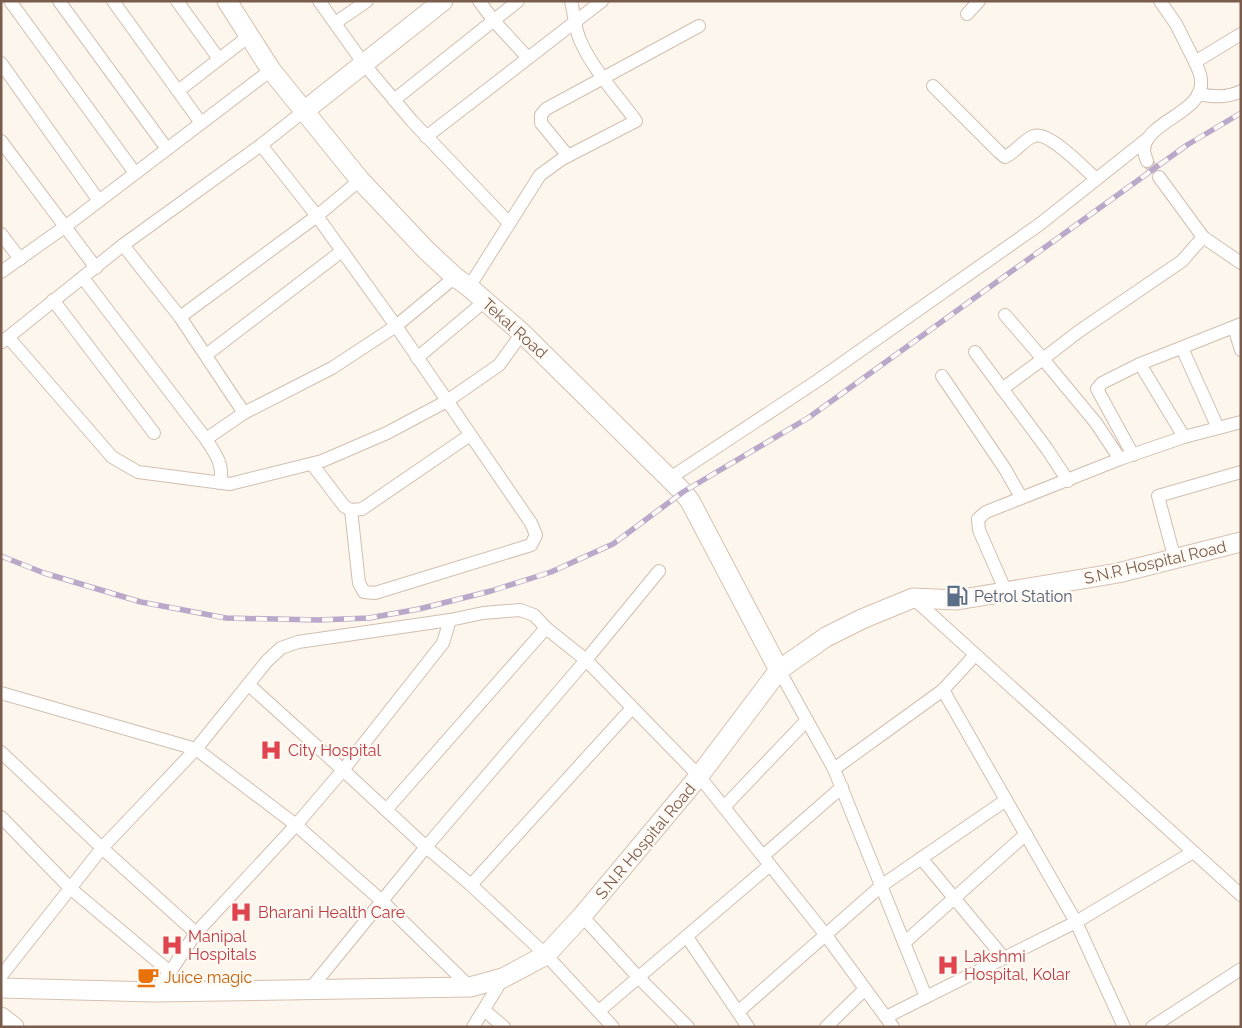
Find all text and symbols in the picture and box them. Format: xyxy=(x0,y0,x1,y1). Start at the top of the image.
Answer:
street label: Tekal Road xyxy=(478,294,551,363)
street label: S.N.R Hospital Road xyxy=(1082,537,1228,588)
fuel station icon: Petrol Station xyxy=(944,583,970,609)
place label: Petrol Station xyxy=(974,587,1073,606)
hospital icon: City Hospital xyxy=(258,737,284,763)
place label: City Hospital xyxy=(288,741,382,760)
street label: S.N.R Hospital Road xyxy=(591,780,699,903)
hospital icon: Bharani Health Care xyxy=(228,899,254,925)
place label: Bharani Health Care xyxy=(258,903,405,922)
place label: Manipal Hospitals xyxy=(188,927,257,964)
hospital icon: Manipal Hospitals xyxy=(159,932,185,958)
place label: Lakshmi Hospital, Kolar xyxy=(964,947,1071,984)
hospital icon: Lakshmi Hospital, Kolar xyxy=(935,952,961,978)
cafe icon: Juice magic xyxy=(135,964,161,990)
place label: Juice magic xyxy=(164,968,253,987)

